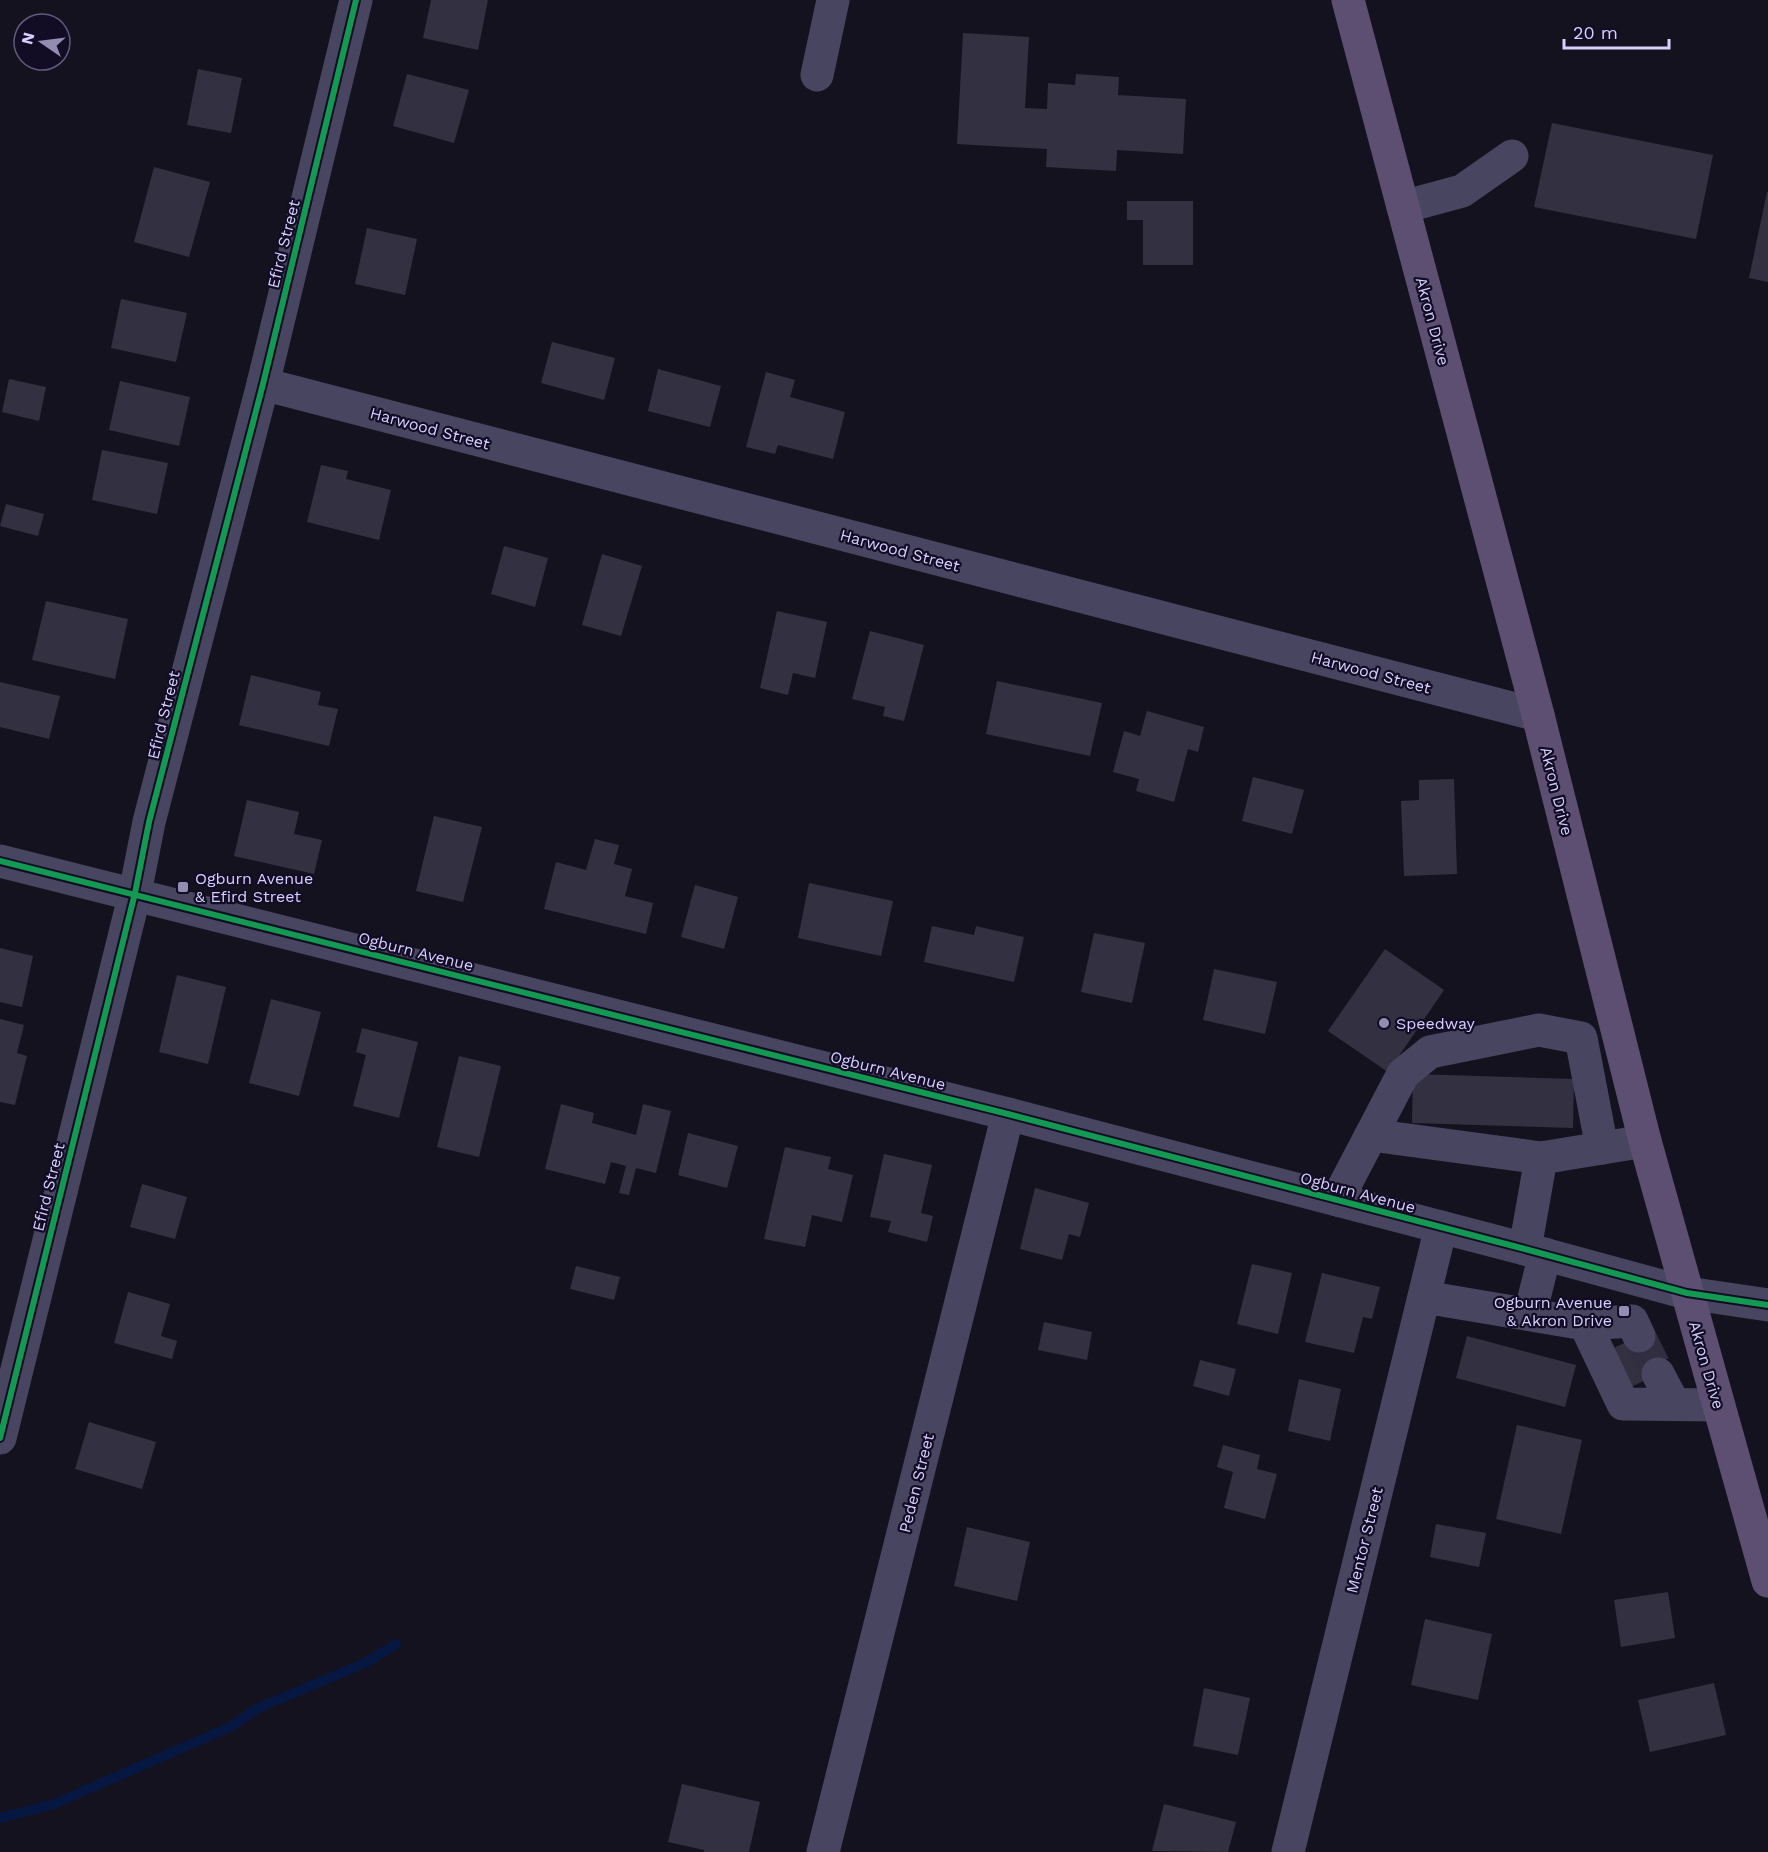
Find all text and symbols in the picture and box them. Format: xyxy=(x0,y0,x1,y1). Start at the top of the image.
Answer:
north arrow xyxy=(12,12,72,72)
scale bar xyxy=(1564,12,1669,50)
text: 20 m xyxy=(1573,22,1618,43)
text: N xyxy=(17,30,39,47)
street label: Efird Street xyxy=(263,198,304,290)
street label: Akron Drive xyxy=(1412,275,1453,367)
street label: Harwood Street xyxy=(368,403,492,454)
street label: Harwood Street xyxy=(838,525,962,576)
street label: Harwood Street xyxy=(1309,647,1433,698)
street label: Efird Street xyxy=(143,669,184,761)
street label: Akron Drive xyxy=(1536,745,1577,837)
place label: Ogburn Avenue & Efird Street xyxy=(195,869,313,906)
marker: Ogburn Avenue & Efird Street xyxy=(176,880,190,894)
street label: Ogburn Avenue xyxy=(356,928,476,975)
place label: Speedway xyxy=(1396,1014,1475,1033)
marker: Speedway xyxy=(1377,1016,1391,1030)
street label: Ogburn Avenue xyxy=(828,1047,948,1094)
street label: Efird Street xyxy=(28,1141,69,1233)
street label: Ogburn Avenue xyxy=(1298,1168,1417,1217)
place label: Ogburn Avenue & Akron Drive xyxy=(1494,1293,1612,1330)
marker: Ogburn Avenue & Akron Drive xyxy=(1617,1304,1631,1318)
street label: Akron Drive xyxy=(1685,1319,1728,1411)
street label: Peden Street xyxy=(895,1431,938,1535)
street label: Mentor Street xyxy=(1342,1485,1387,1595)

